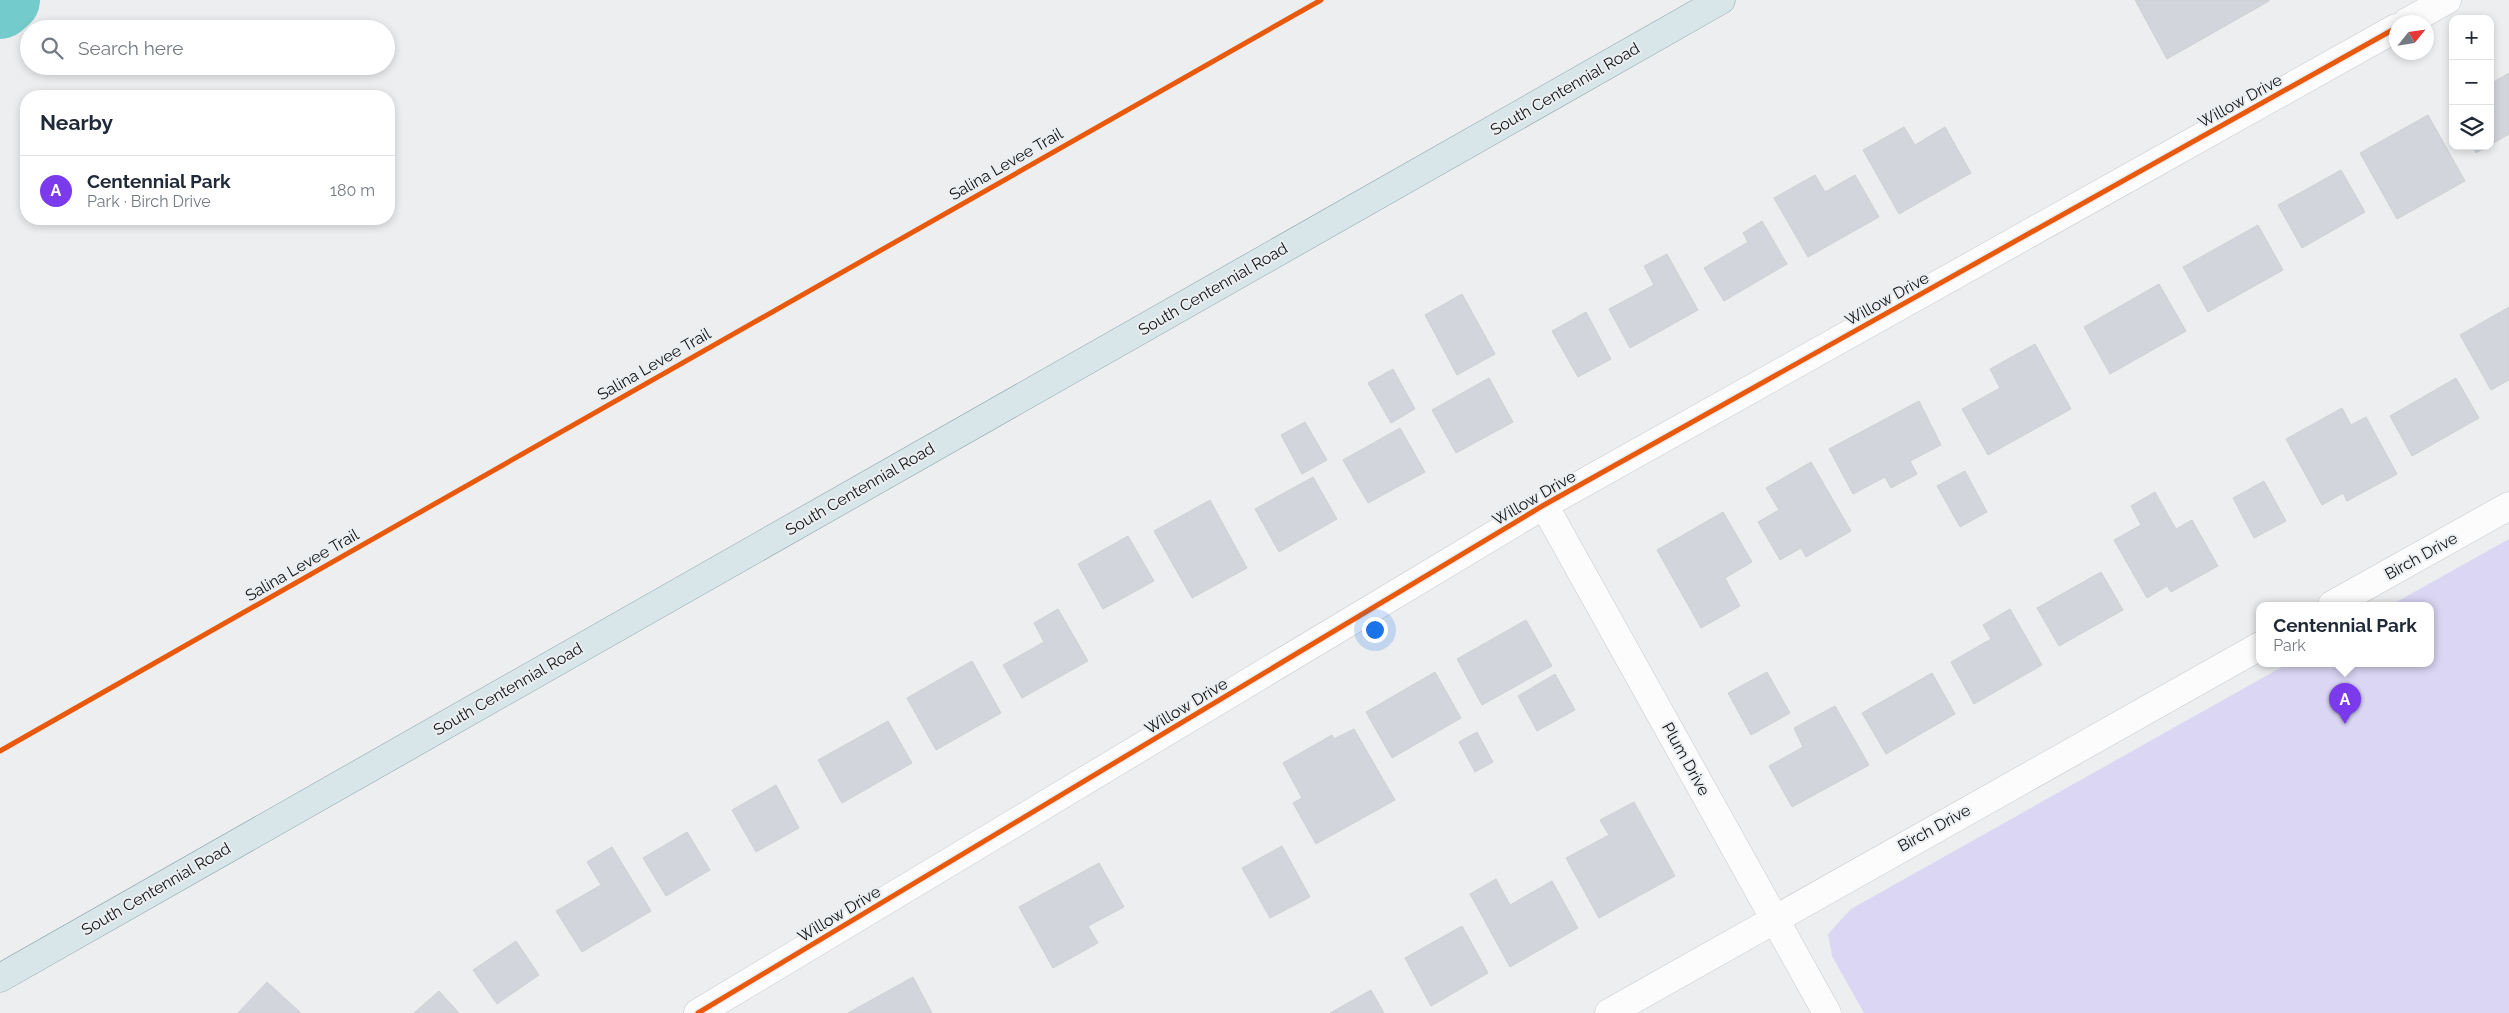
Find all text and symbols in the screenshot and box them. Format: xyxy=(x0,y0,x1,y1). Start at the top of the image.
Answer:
north arrow xyxy=(2389,15,2434,60)
map controls xyxy=(2449,15,2494,150)
button: + xyxy=(2449,15,2494,60)
search box xyxy=(20,20,395,75)
icon: search xyxy=(38,34,66,62)
text: Search here xyxy=(78,37,184,59)
street label: South Centennial Road xyxy=(1487,39,1643,139)
button: − xyxy=(2449,60,2494,105)
street label: Willow Drive xyxy=(2195,70,2285,132)
button: layers xyxy=(2449,105,2494,150)
text: Nearby xyxy=(40,110,113,135)
street label: Salina Levee Trail xyxy=(946,123,1067,204)
text: Centennial Park xyxy=(87,170,231,192)
text: A xyxy=(51,181,61,200)
text: 180 m xyxy=(330,181,375,200)
text: Park · Birch Drive xyxy=(87,192,211,211)
street label: South Centennial Road xyxy=(1135,239,1291,339)
street label: Willow Drive xyxy=(1842,268,1932,330)
street label: Salina Levee Trail xyxy=(594,323,715,404)
street label: South Centennial Road xyxy=(782,439,938,539)
street label: Willow Drive xyxy=(1489,467,1579,529)
street label: Salina Levee Trail xyxy=(242,524,363,605)
street label: Birch Drive xyxy=(2381,528,2461,584)
popup xyxy=(2256,602,2434,667)
text: Centennial Park xyxy=(2273,614,2417,636)
your location xyxy=(1362,617,1388,643)
text: Park xyxy=(2273,636,2306,655)
street label: South Centennial Road xyxy=(430,639,586,739)
street label: Willow Drive xyxy=(1141,674,1231,738)
pin: A xyxy=(2329,683,2361,724)
street label: Plum Drive xyxy=(1658,719,1714,799)
street label: Birch Drive xyxy=(1894,800,1974,856)
street label: South Centennial Road xyxy=(78,839,234,939)
street label: Willow Drive xyxy=(794,882,884,946)

